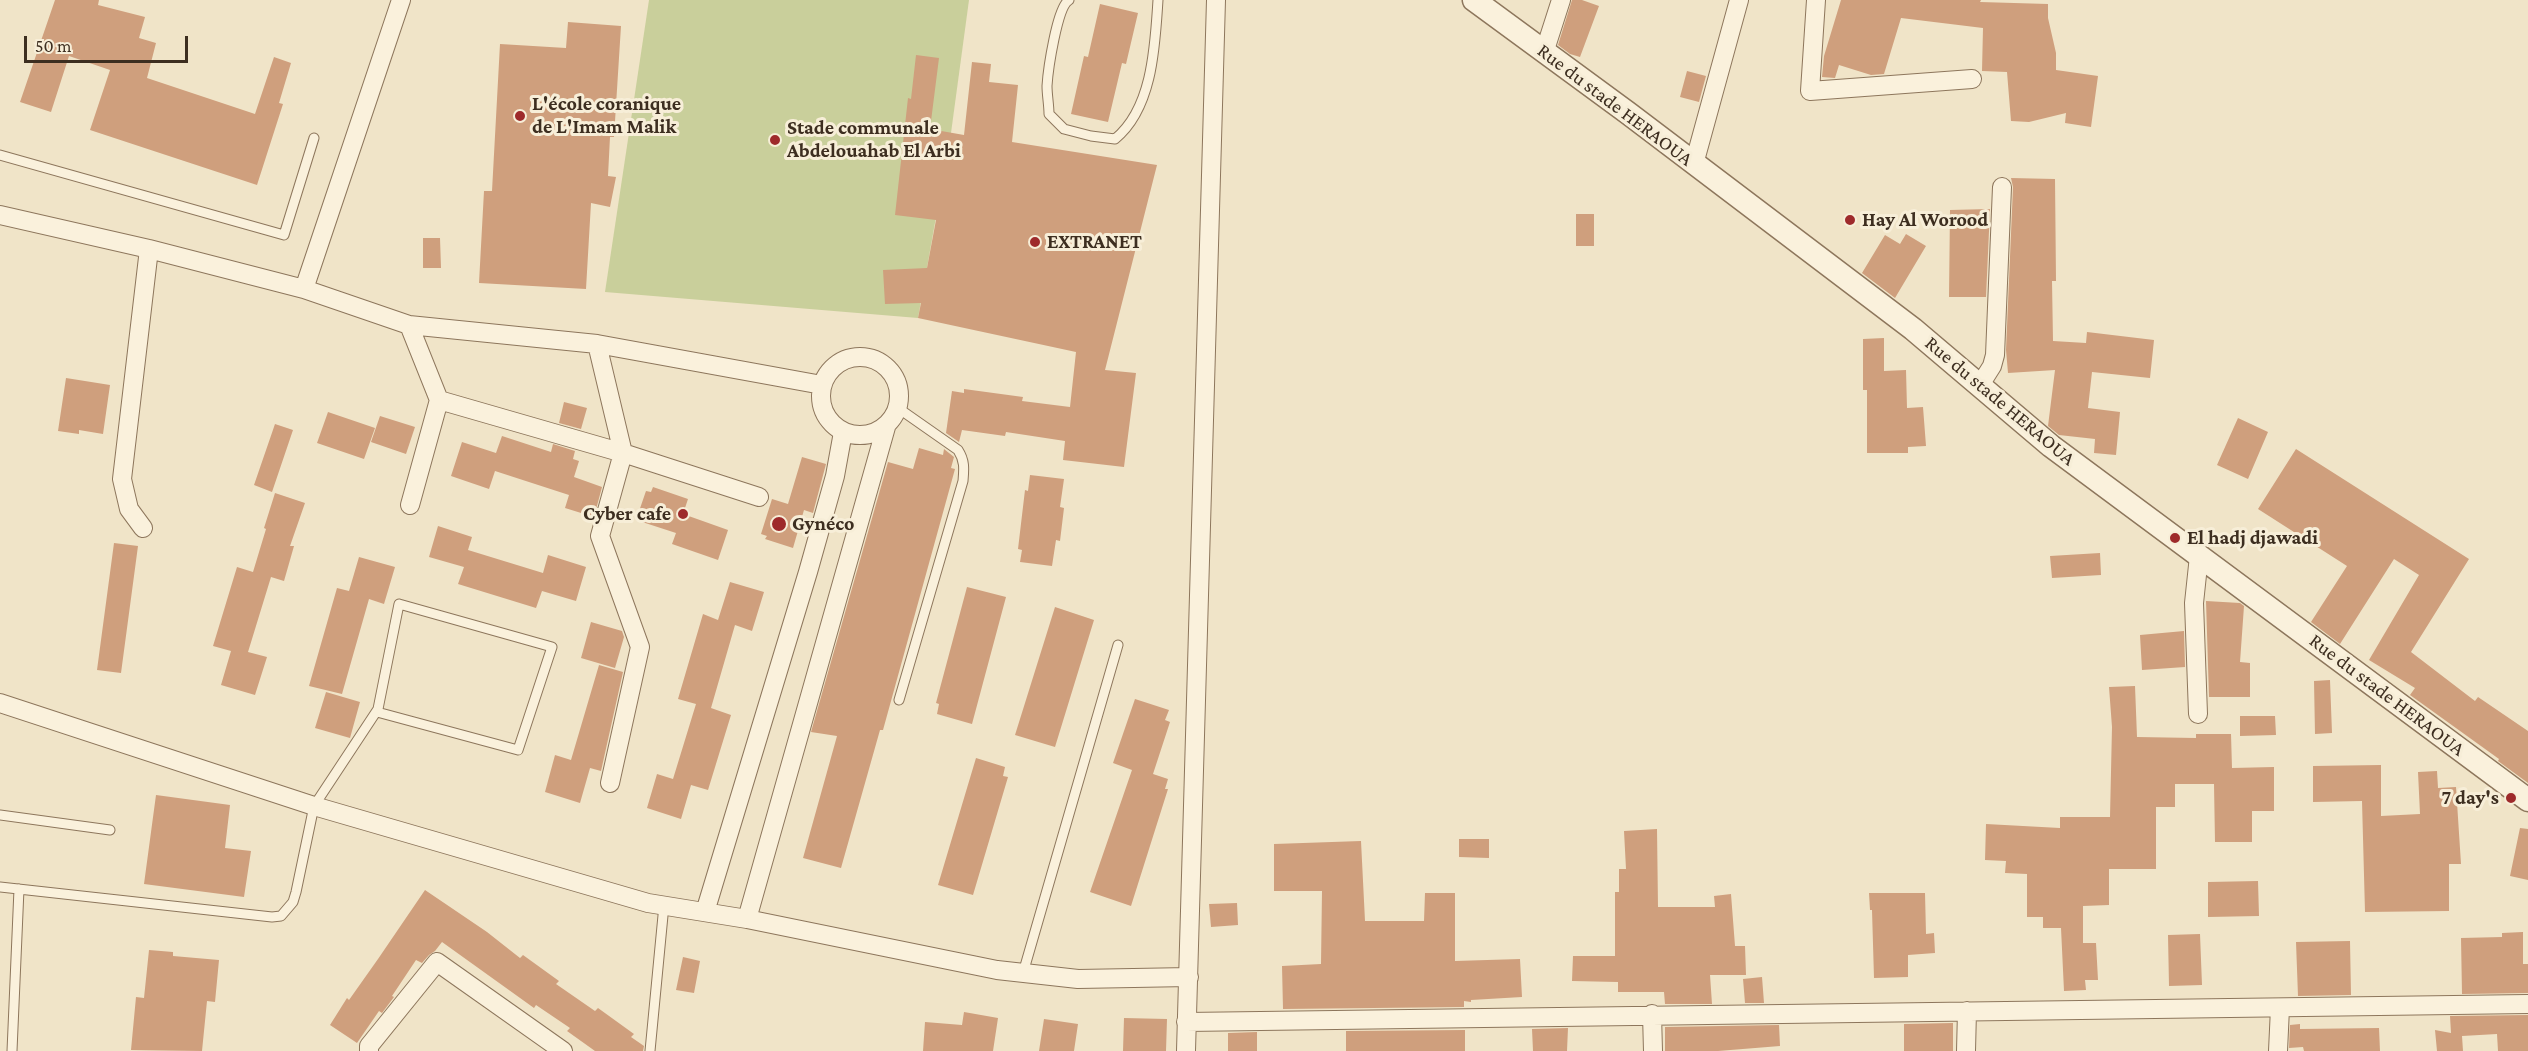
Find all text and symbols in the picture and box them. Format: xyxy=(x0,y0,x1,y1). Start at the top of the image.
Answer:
scale bar xyxy=(27,24,190,62)
text: 50 m xyxy=(35,36,72,56)
street label: Rue du stade HERAOUA xyxy=(1532,39,1698,171)
place label: L'école coranique de L'Imam Malik xyxy=(532,92,681,139)
marker: L'école coranique de L'Imam Malik xyxy=(513,109,527,123)
place label: Stade communale Abdelouahab El Arbi xyxy=(787,116,961,163)
marker: Stade communale Abdelouahab El Arbi xyxy=(768,133,782,147)
place label: Hay Al Worood xyxy=(1862,208,1988,232)
marker: Hay Al Worood xyxy=(1843,213,1857,227)
place label: EXTRANET xyxy=(1047,230,1142,254)
marker: EXTRANET xyxy=(1028,235,1042,249)
street label: Rue du stade HERAOUA xyxy=(1920,331,2080,471)
place label: Cyber cafe xyxy=(583,502,671,526)
marker: Cyber cafe xyxy=(676,507,690,521)
place label: Gynéco xyxy=(792,512,854,536)
marker: Gynéco xyxy=(770,515,788,533)
place label: El hadj djawadi xyxy=(2187,526,2318,550)
marker: El hadj djawadi xyxy=(2168,531,2182,545)
street label: Rue du stade HERAOUA xyxy=(2304,629,2470,761)
place label: 7 day's xyxy=(2441,786,2499,810)
marker: 7 day's xyxy=(2504,791,2518,805)

